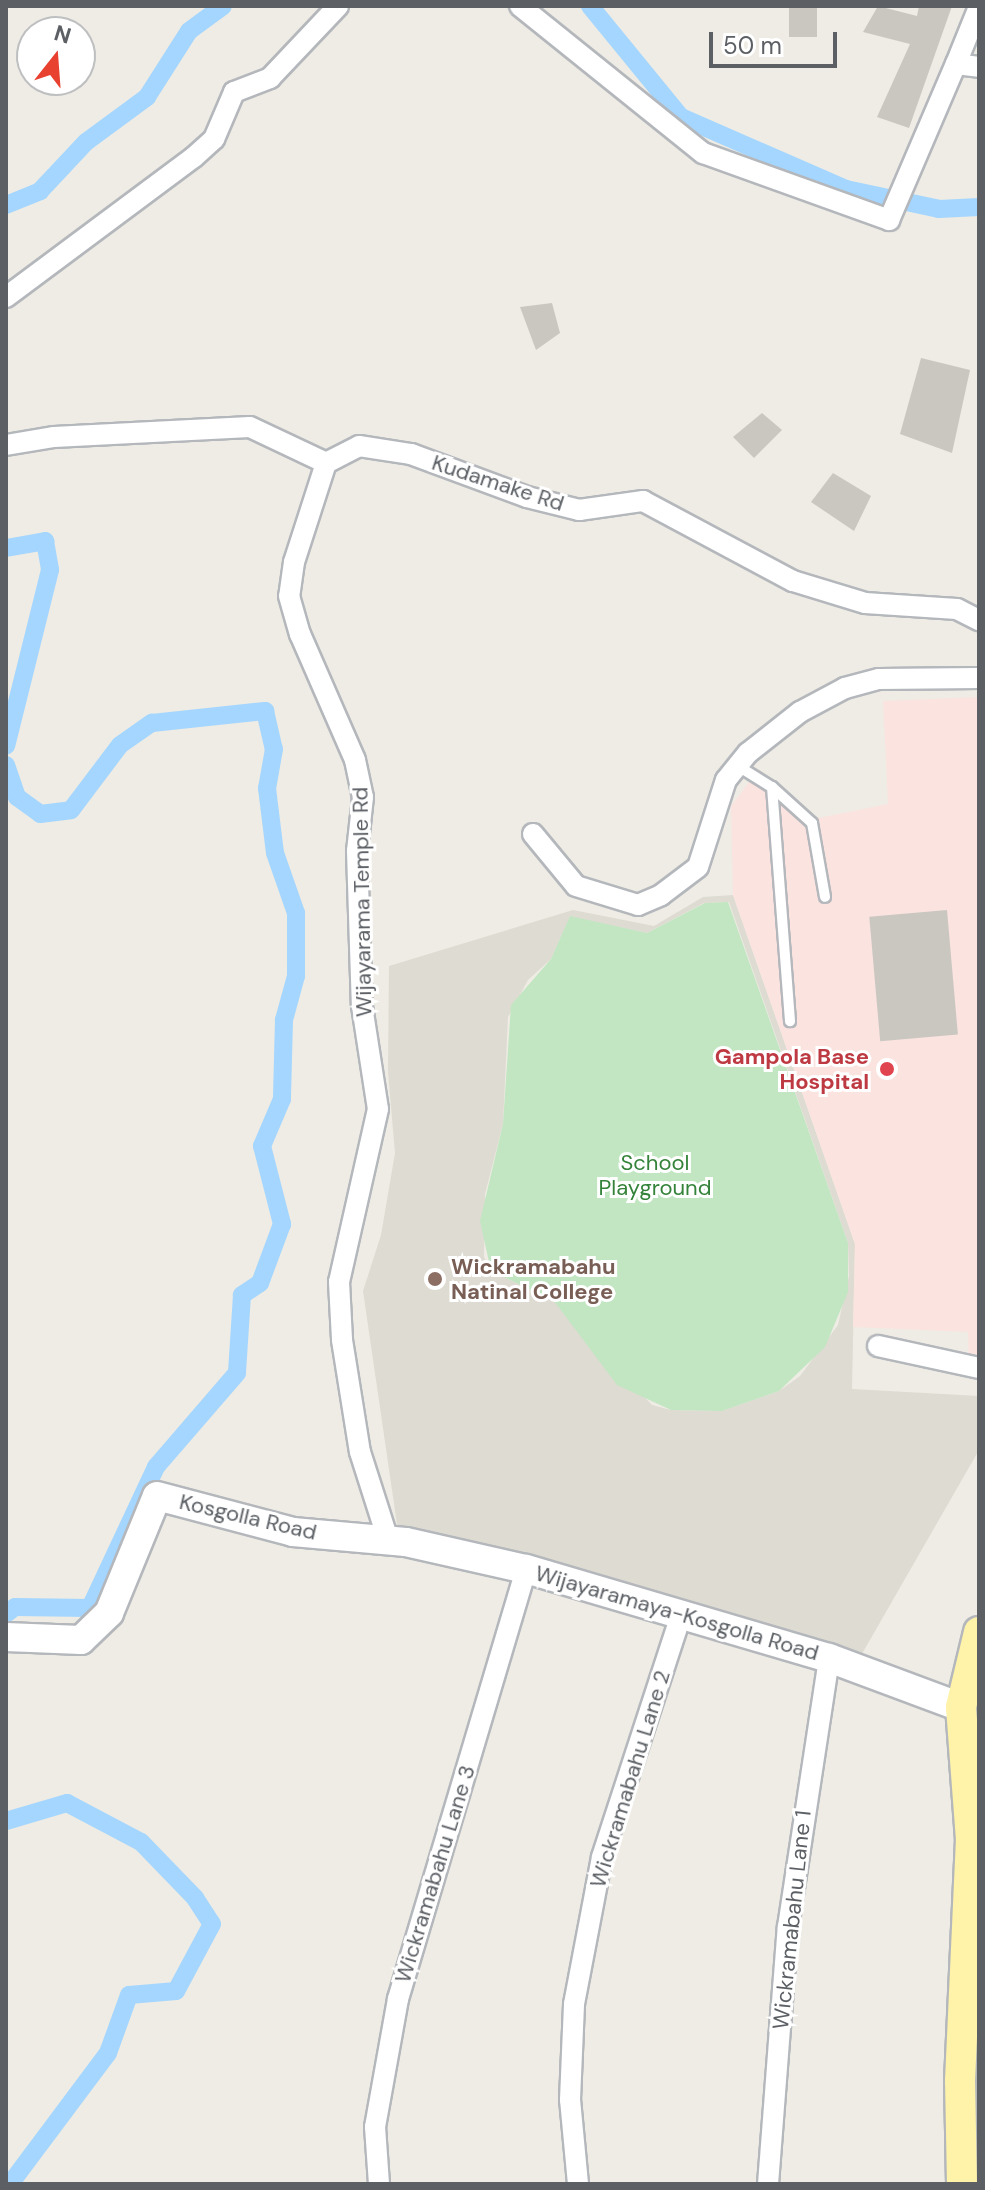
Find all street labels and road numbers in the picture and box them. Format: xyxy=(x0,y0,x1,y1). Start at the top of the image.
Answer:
street label: Kudamake Rd xyxy=(429,449,567,517)
street label: Wijayarama Temple Rd xyxy=(347,787,377,1017)
street label: Kosgolla Road xyxy=(177,1488,319,1546)
street label: Wijayaramaya-Kosgolla Road xyxy=(532,1560,822,1666)
street label: Wickramabahu Lane 2 xyxy=(584,1667,676,1891)
street label: Wickramabahu Lane 3 xyxy=(389,1762,481,1986)
street label: Wickramabahu Lane 1 xyxy=(767,1809,817,2031)

